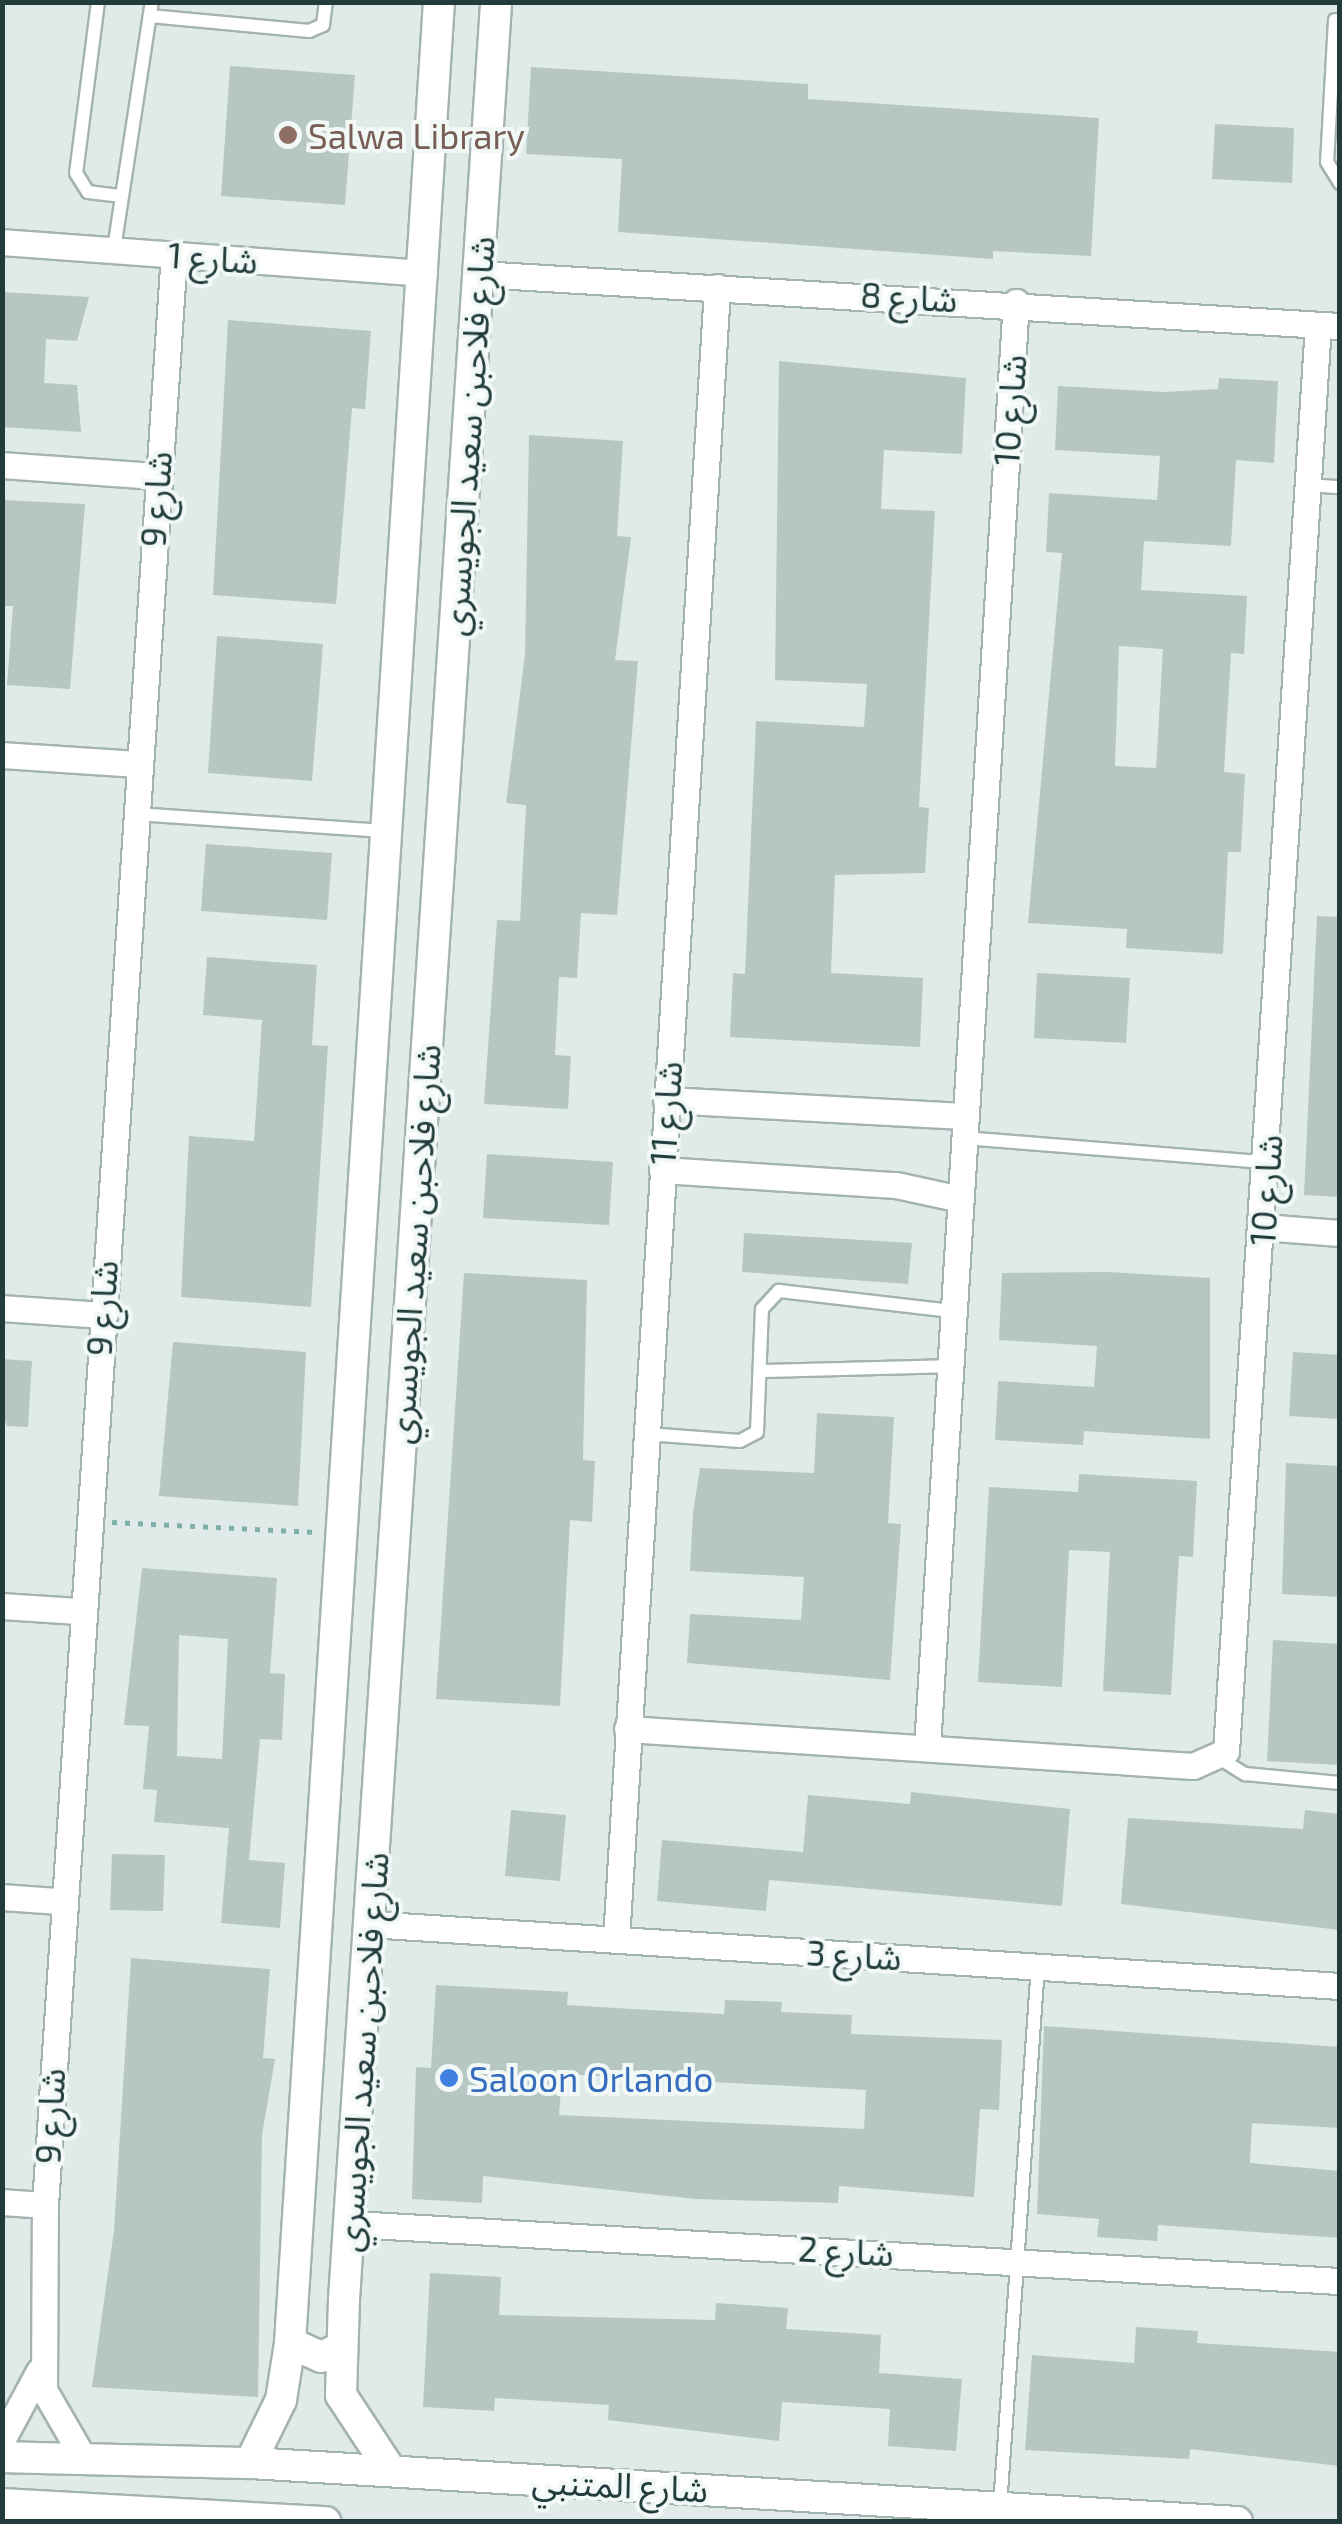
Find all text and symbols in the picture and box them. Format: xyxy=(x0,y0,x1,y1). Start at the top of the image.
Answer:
place label: Salwa Library xyxy=(308,114,525,156)
marker: Salwa Library xyxy=(277,124,299,146)
street label: شارع 1 xyxy=(167,233,259,281)
street label: شارع فلاحبن سعيد الجويسري xyxy=(432,235,502,637)
street label: شارع 8 xyxy=(859,272,959,320)
street label: شارع 10 xyxy=(984,353,1034,467)
street label: شارع 9 xyxy=(131,450,179,548)
street label: شارع فلاحبن سعيد الجويسري xyxy=(378,1043,448,1445)
street label: شارع 11 xyxy=(640,1060,690,1166)
street label: شارع 10 xyxy=(1240,1133,1290,1247)
street label: شارع 9 xyxy=(77,1259,125,1357)
street label: شارع فلاحبن سعيد الجويسري xyxy=(326,1851,396,2253)
street label: شارع 3 xyxy=(805,1931,903,1977)
place label: Saloon Orlando xyxy=(469,2057,713,2099)
street label: شارع 9 xyxy=(26,2067,72,2165)
marker: Saloon Orlando xyxy=(438,2067,460,2089)
street label: شارع 2 xyxy=(797,2227,895,2273)
street label: شارع المتنبي xyxy=(531,2458,709,2510)

